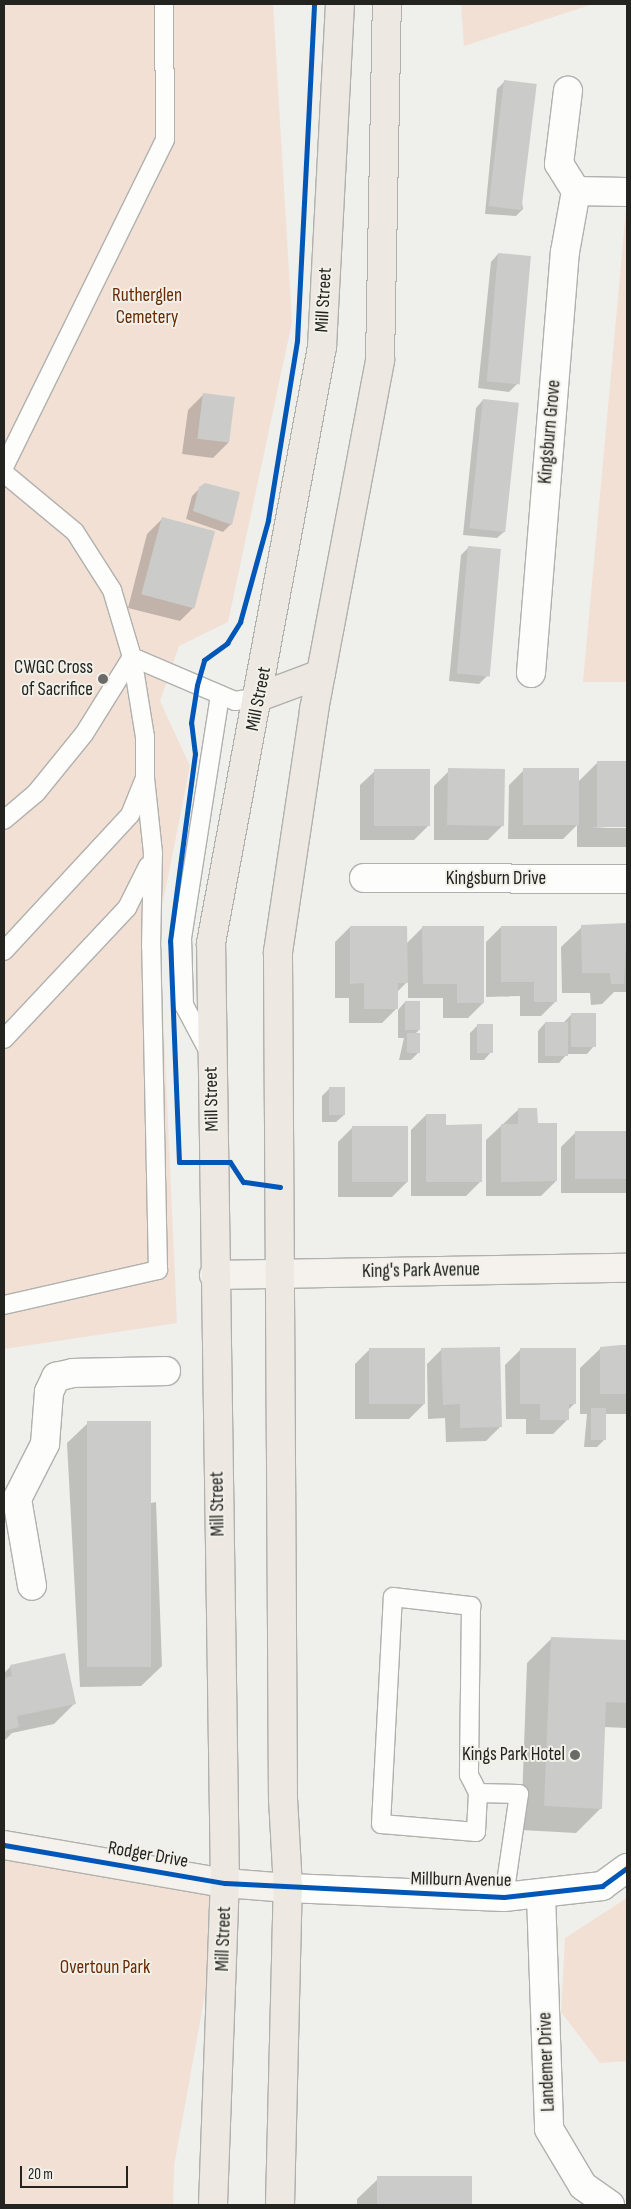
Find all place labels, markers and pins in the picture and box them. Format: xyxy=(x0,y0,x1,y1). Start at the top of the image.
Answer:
place label: CWGC Cross of Sacrifice xyxy=(14,657,93,701)
marker: CWGC Cross of Sacrifice xyxy=(97,673,109,685)
place label: Kings Park Hotel xyxy=(462,1744,565,1766)
marker: Kings Park Hotel xyxy=(569,1749,581,1761)

